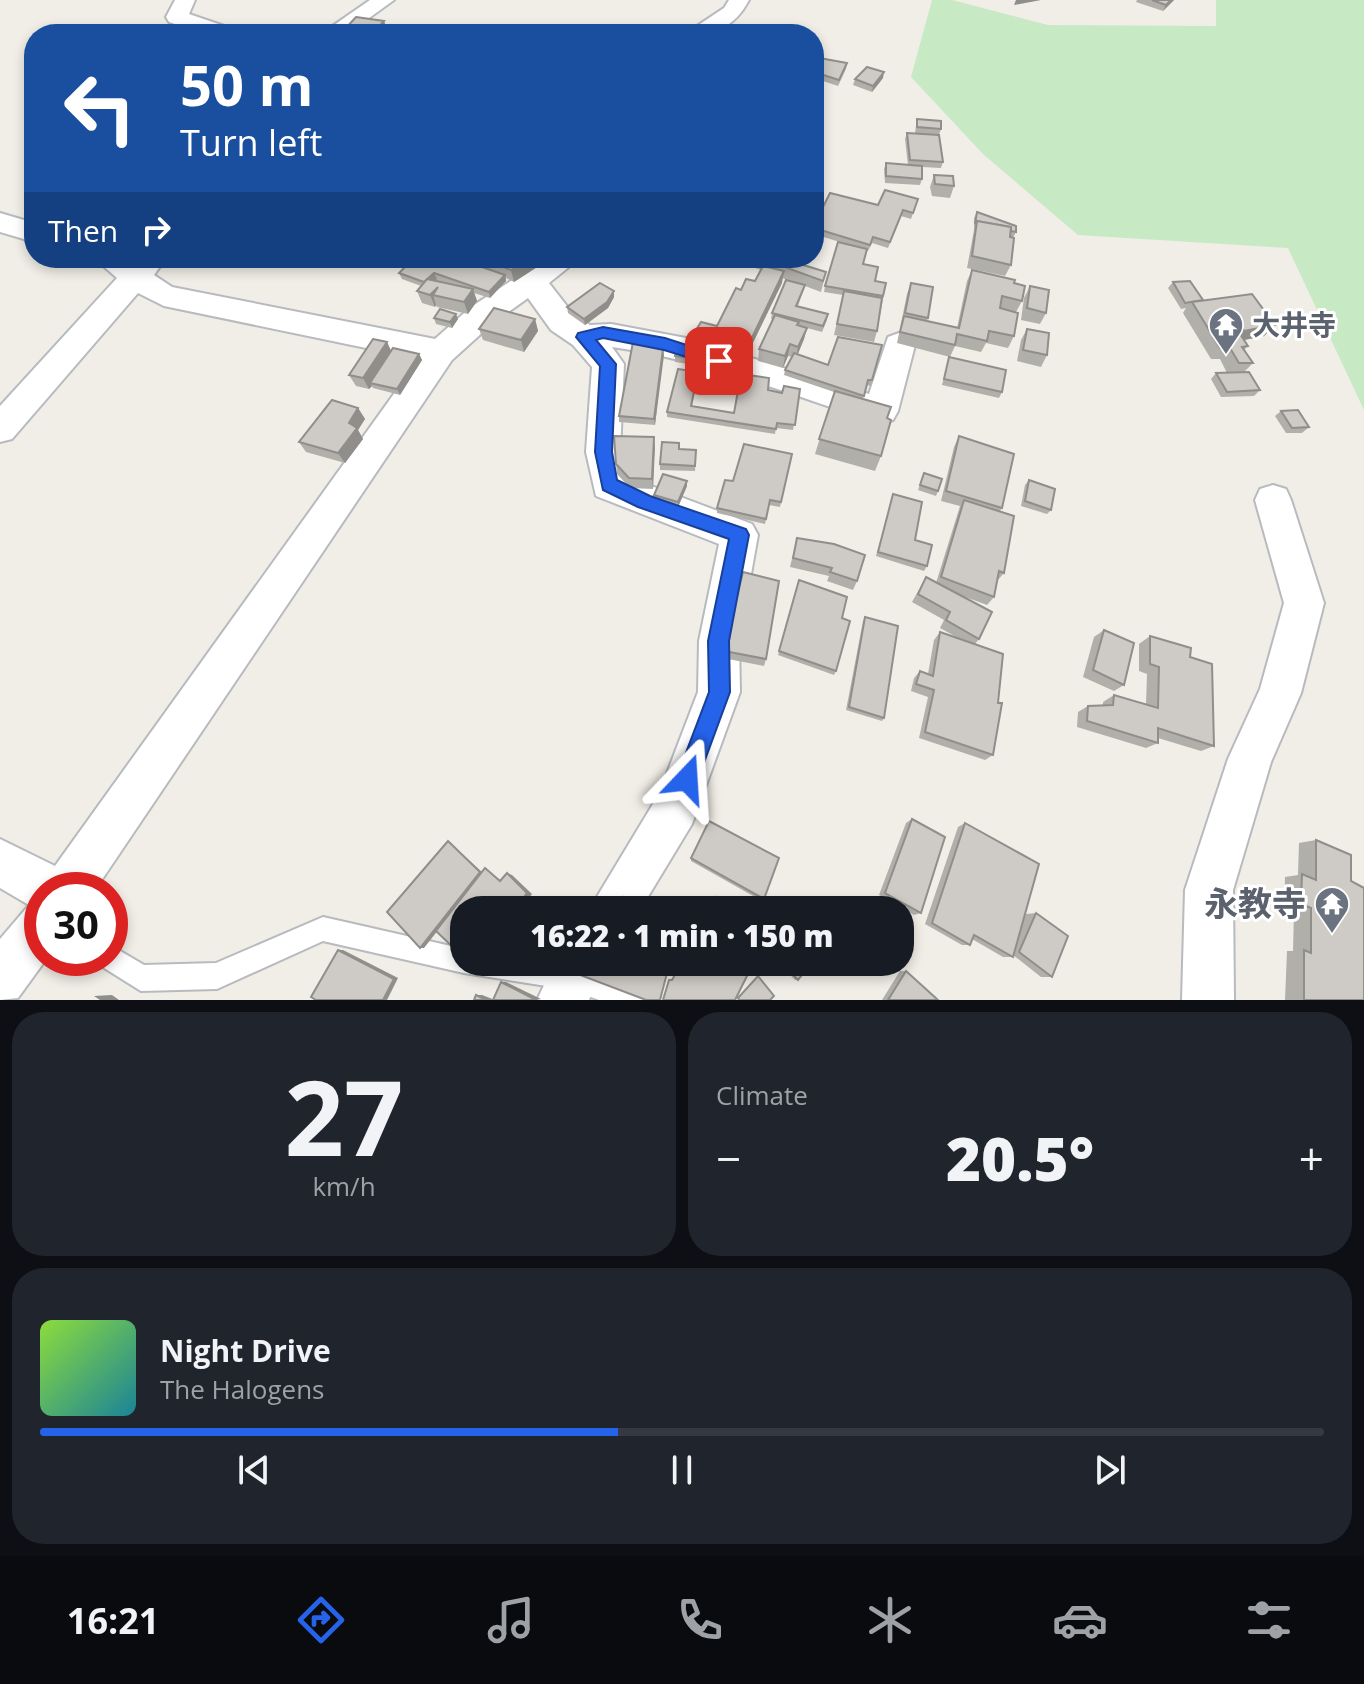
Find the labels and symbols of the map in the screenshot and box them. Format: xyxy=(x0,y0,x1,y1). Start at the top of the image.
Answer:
place label: 大井寺 xyxy=(1252,305,1336,343)
temple icon: 大井寺 xyxy=(1207,306,1245,356)
pin xyxy=(685,327,753,395)
position arrow xyxy=(645,737,729,821)
speed limit sign: 30 xyxy=(24,872,128,976)
place label: 永教寺 xyxy=(1204,880,1306,926)
temple icon: 永教寺 xyxy=(1313,885,1351,935)

